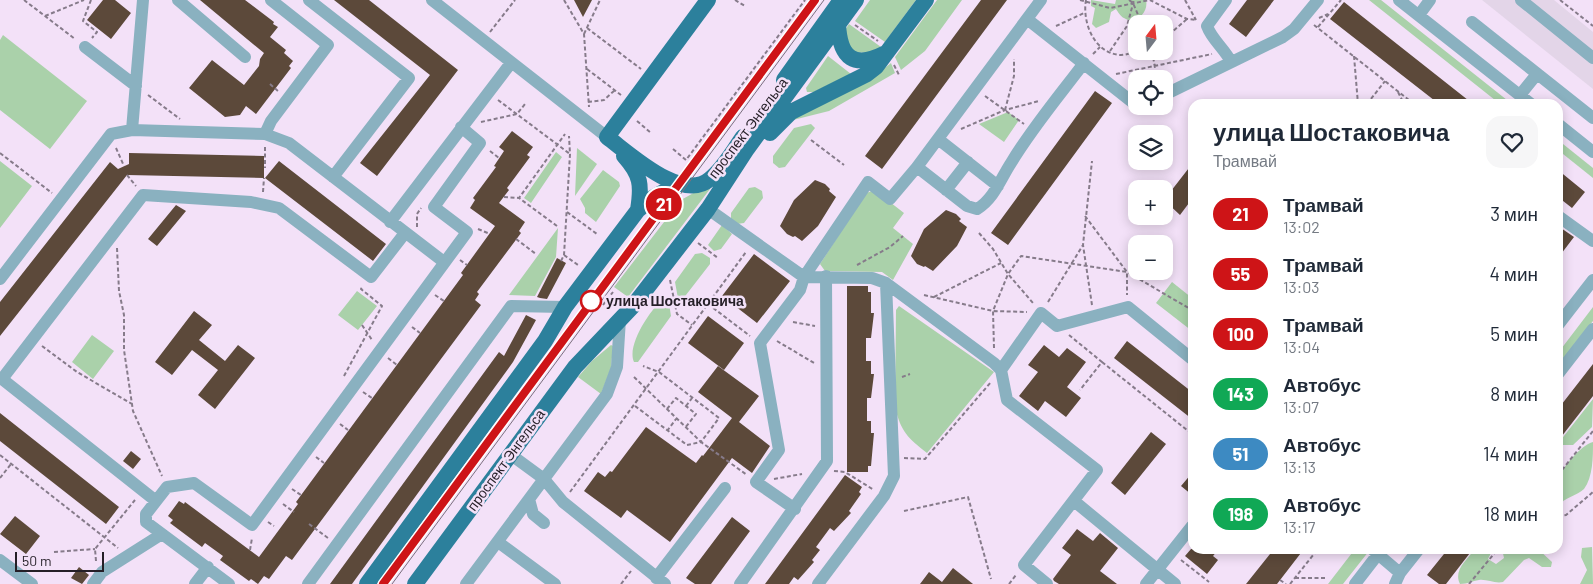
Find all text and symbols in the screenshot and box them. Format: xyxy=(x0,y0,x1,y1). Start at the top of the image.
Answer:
north arrow xyxy=(1128,15,1172,60)
map controls xyxy=(1128,15,1173,280)
button: locate xyxy=(1128,70,1173,115)
street label: проспект Энгельса xyxy=(704,74,791,181)
button: heart xyxy=(1486,116,1538,168)
text: улица Шостаковича xyxy=(1213,117,1449,146)
button: layers xyxy=(1128,125,1173,170)
text: Трамвай xyxy=(1213,151,1277,170)
button: + xyxy=(1128,180,1173,225)
line badge: 21 xyxy=(642,188,686,220)
text: 21 xyxy=(656,193,672,215)
text: Трамвай xyxy=(1283,193,1364,216)
text: 3 мин xyxy=(1490,202,1538,225)
text: 21 xyxy=(1232,203,1249,225)
text: 13:02 xyxy=(1283,217,1320,236)
button: − xyxy=(1128,235,1173,280)
text: Трамвай xyxy=(1283,253,1364,276)
text: 4 мин xyxy=(1490,262,1538,285)
text: 55 xyxy=(1231,263,1250,285)
text: 13:03 xyxy=(1283,277,1320,296)
marker: улица Шостаковича xyxy=(580,290,602,312)
place label: улица Шостаковича xyxy=(606,292,744,309)
text: Трамвай xyxy=(1283,313,1364,336)
text: 5 мин xyxy=(1490,322,1538,345)
text: 100 xyxy=(1227,323,1254,345)
text: 13:04 xyxy=(1283,337,1320,356)
text: Автобус xyxy=(1283,373,1361,396)
text: 8 мин xyxy=(1490,382,1538,405)
text: 143 xyxy=(1227,383,1254,405)
text: 13:07 xyxy=(1283,397,1319,416)
street label: проспект Энгельса xyxy=(463,406,548,514)
text: Автобус xyxy=(1283,433,1361,456)
text: 14 мин xyxy=(1483,442,1538,465)
text: 51 xyxy=(1233,443,1248,465)
text: 13:13 xyxy=(1283,457,1316,476)
text: Автобус xyxy=(1283,493,1361,516)
text: 18 мин xyxy=(1483,502,1538,525)
text: 198 xyxy=(1228,503,1253,525)
text: 13:17 xyxy=(1283,517,1315,536)
scale bar xyxy=(15,549,104,572)
text: 50 m xyxy=(22,552,51,569)

